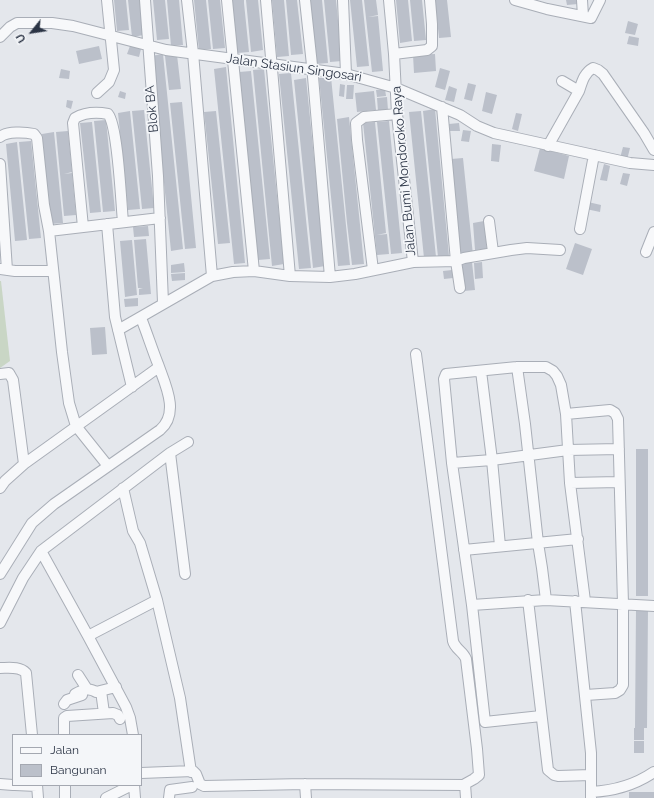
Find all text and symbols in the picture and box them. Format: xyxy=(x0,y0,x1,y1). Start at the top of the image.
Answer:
north arrow xyxy=(12,12,52,52)
text: U xyxy=(13,31,29,45)
street label: Jalan Stasiun Singosari xyxy=(225,51,363,85)
street label: Blok BA xyxy=(142,85,162,133)
street label: Jalan Bumi Mondoroko Raya xyxy=(389,85,419,257)
legend xyxy=(12,734,142,786)
text: Jalan xyxy=(50,743,79,757)
text: Bangunan xyxy=(50,763,107,777)

